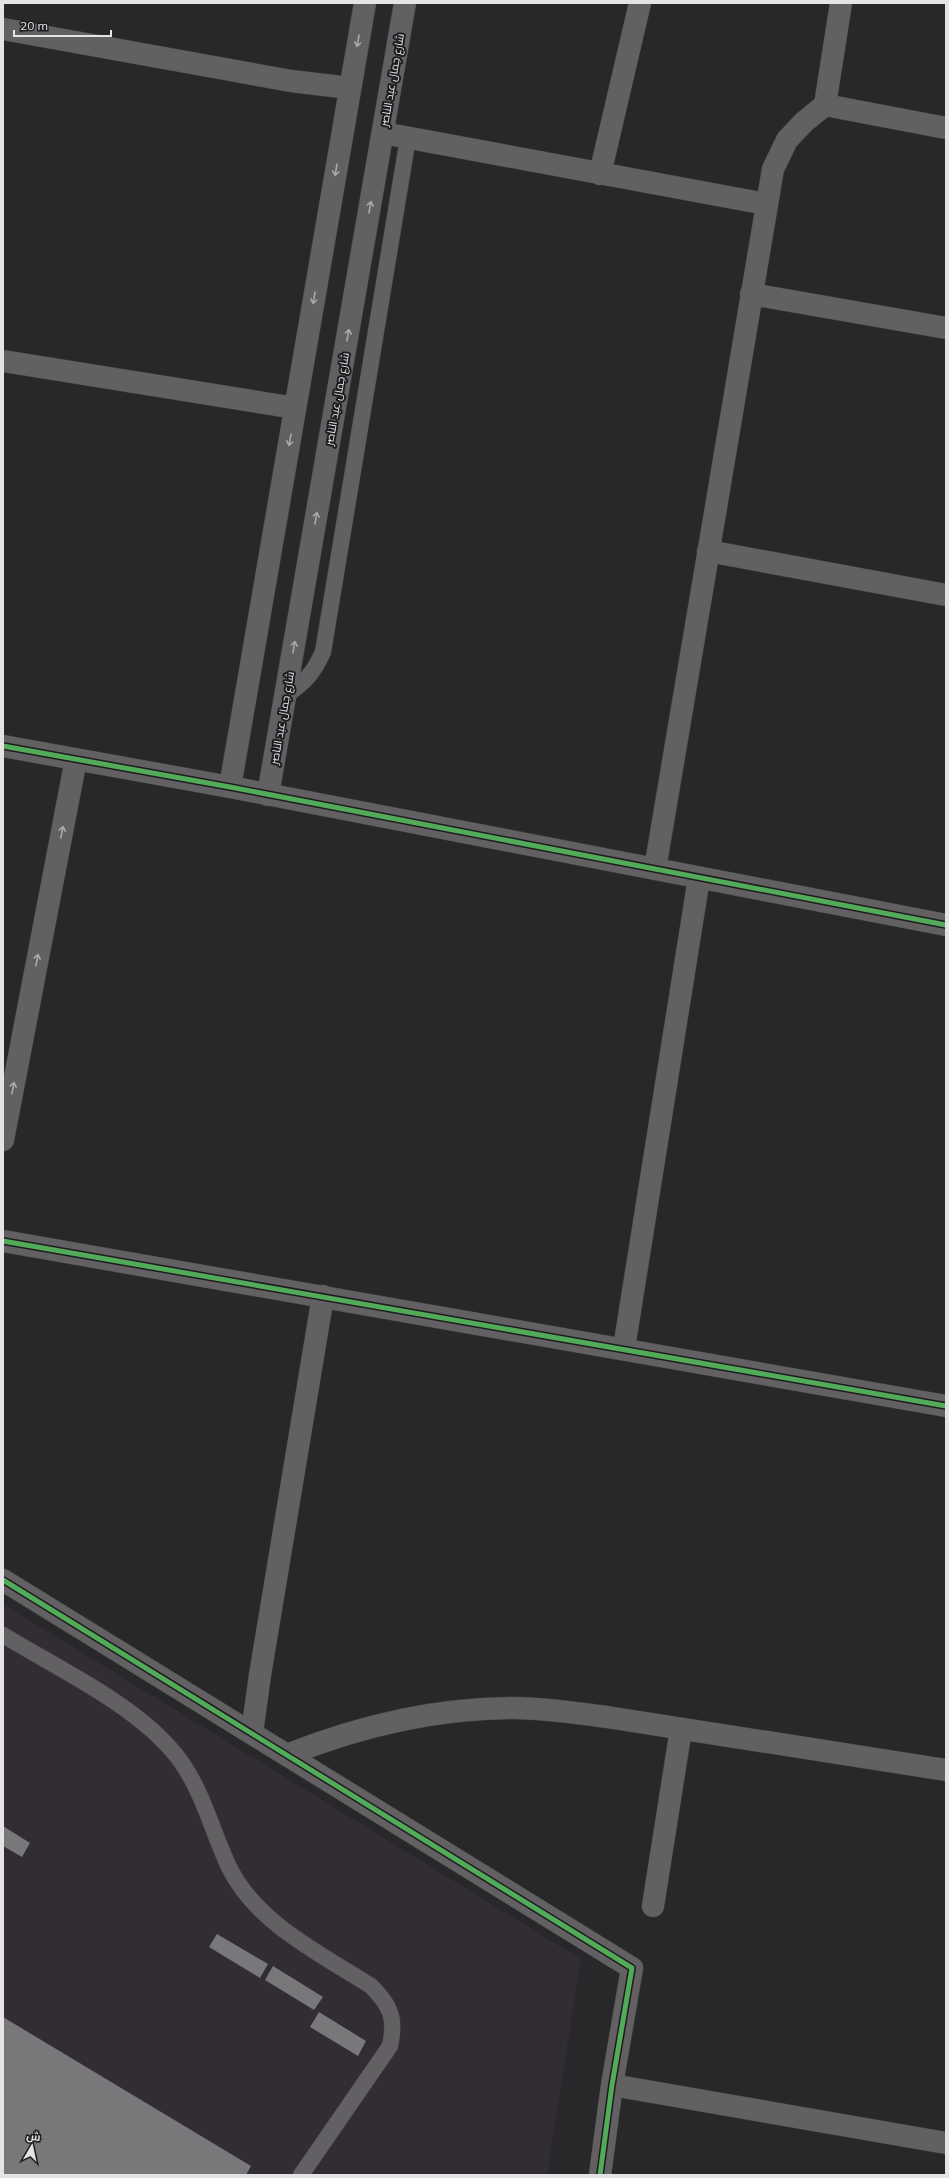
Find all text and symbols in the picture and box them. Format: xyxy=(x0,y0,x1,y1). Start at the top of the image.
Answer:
scale bar xyxy=(14,12,111,38)
text: 20 m xyxy=(20,18,48,33)
street label: شارع جمال عبد الناصر xyxy=(377,32,408,129)
one-way arrow xyxy=(354,35,362,48)
one-way arrow xyxy=(332,163,340,176)
one-way arrow xyxy=(366,201,374,214)
one-way arrow xyxy=(310,291,318,304)
one-way arrow xyxy=(344,329,352,342)
street label: شارع جمال عبد الناصر xyxy=(322,351,353,448)
one-way arrow xyxy=(286,433,294,446)
one-way arrow xyxy=(312,512,320,525)
one-way arrow xyxy=(290,640,298,653)
street label: شارع جمال عبد الناصر xyxy=(267,670,298,767)
one-way arrow xyxy=(58,826,66,839)
one-way arrow xyxy=(34,954,42,967)
one-way arrow xyxy=(9,1082,17,1095)
north arrow xyxy=(12,2126,52,2166)
text: ش xyxy=(25,2128,42,2144)

